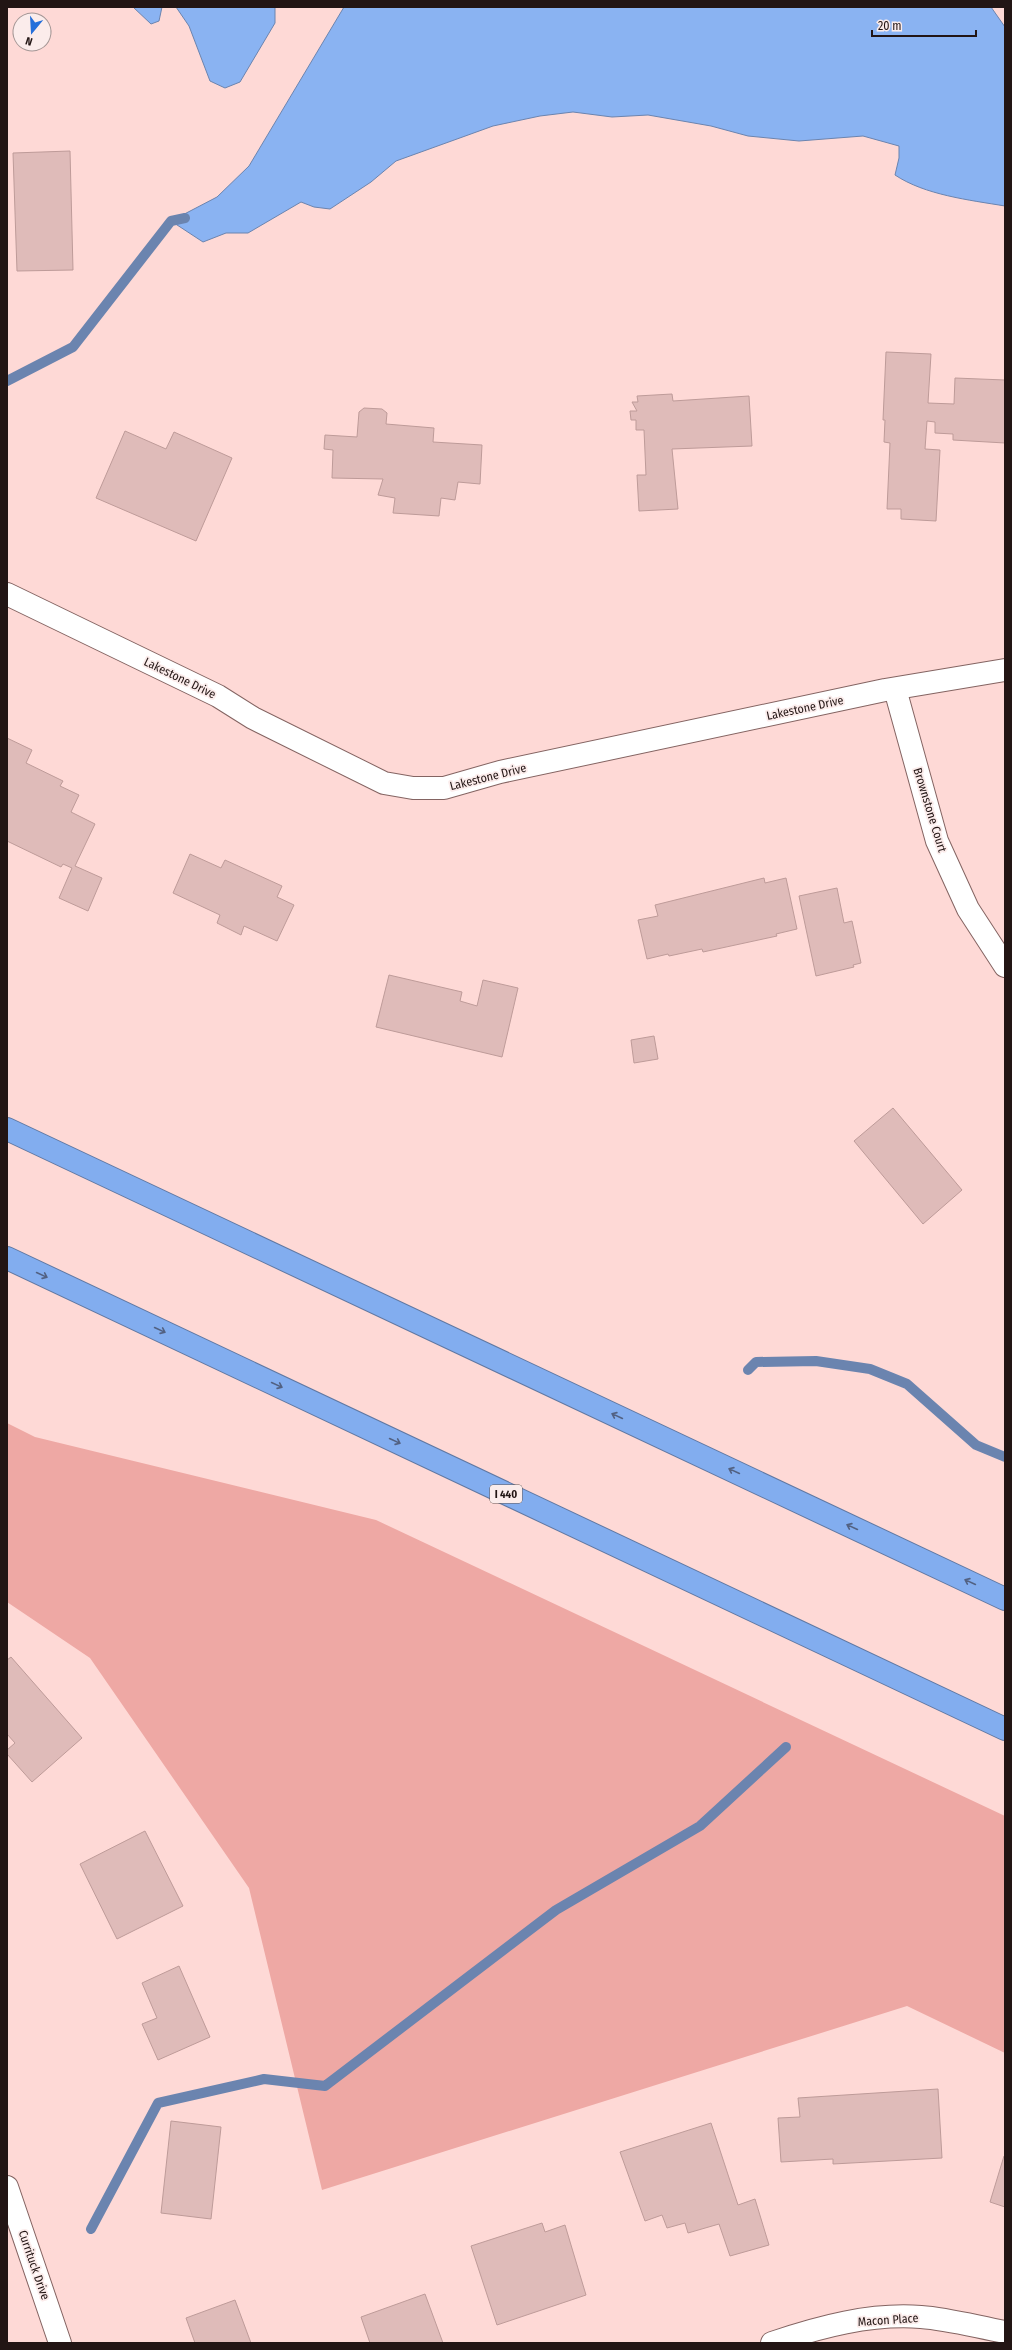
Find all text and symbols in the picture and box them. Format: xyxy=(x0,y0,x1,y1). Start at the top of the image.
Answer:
north arrow xyxy=(12,12,52,52)
scale bar xyxy=(872,12,976,38)
text: 20 m xyxy=(878,19,902,33)
text: N xyxy=(24,34,34,48)
street label: Lakestone Drive xyxy=(142,655,218,701)
street label: Lakestone Drive xyxy=(765,693,845,723)
street label: Lakestone Drive xyxy=(448,761,528,793)
street label: Brownstone Court xyxy=(910,766,950,854)
one-way arrow xyxy=(36,1272,48,1279)
one-way arrow xyxy=(154,1327,166,1334)
one-way arrow xyxy=(271,1382,283,1390)
one-way arrow xyxy=(611,1412,623,1419)
one-way arrow xyxy=(389,1438,401,1445)
one-way arrow xyxy=(729,1467,741,1474)
road number: I 440 xyxy=(490,1485,522,1503)
one-way arrow xyxy=(846,1523,858,1530)
one-way arrow xyxy=(964,1578,976,1585)
street label: Currituck Drive xyxy=(16,2228,52,2302)
street label: Macon Place xyxy=(857,2311,919,2329)

